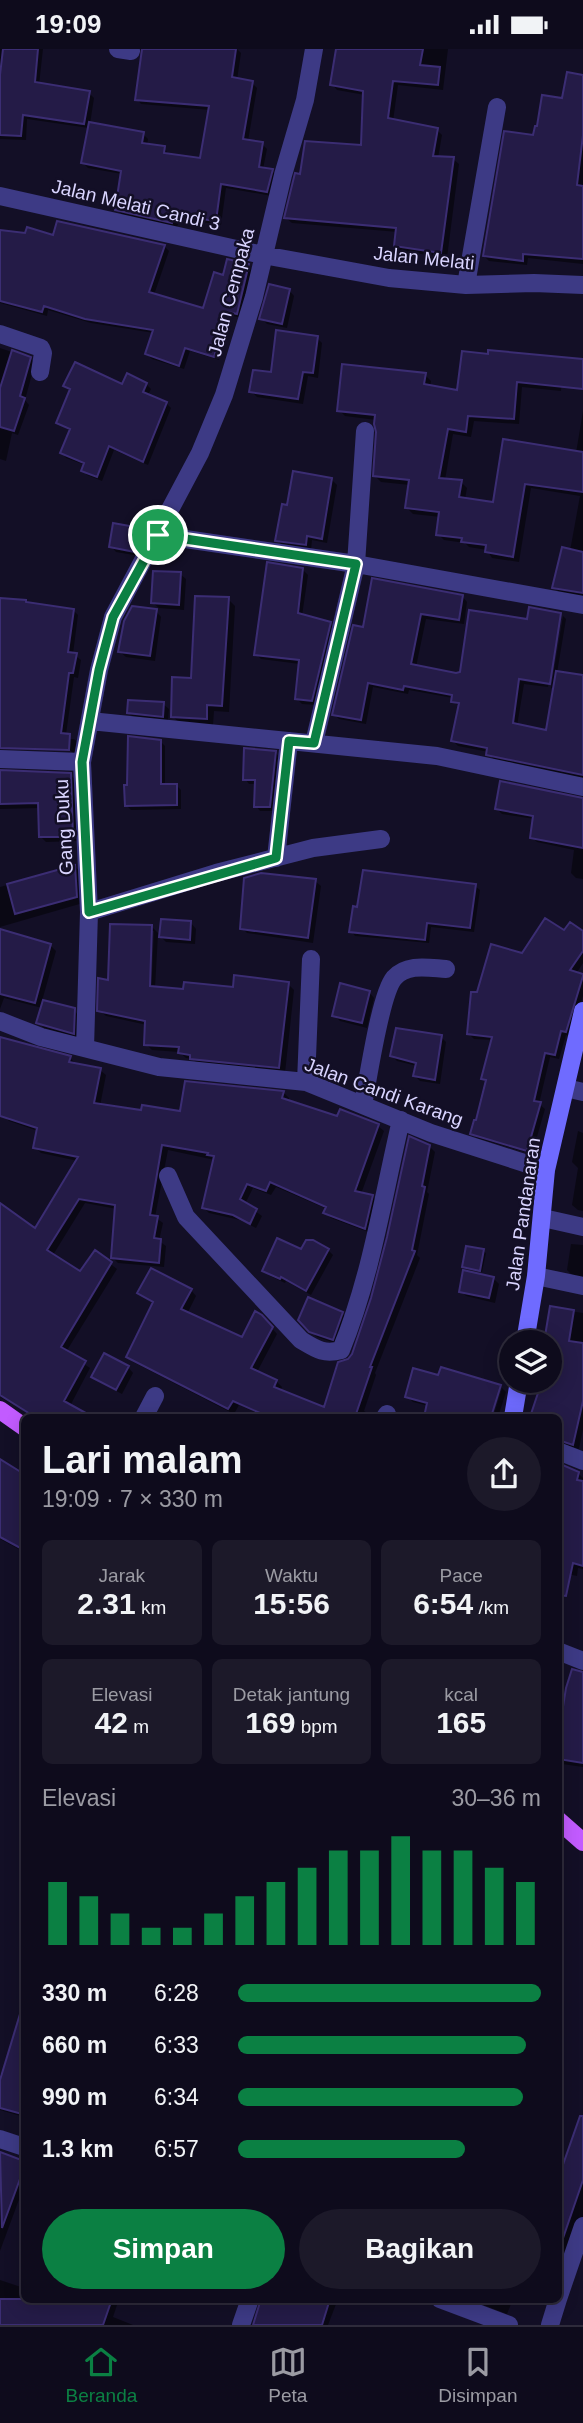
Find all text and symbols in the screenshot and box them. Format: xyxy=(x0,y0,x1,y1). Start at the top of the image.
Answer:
text: 19:09 xyxy=(35,9,102,39)
street label: Jalan Melati Candi 3 xyxy=(50,175,222,235)
street label: Jalan Cempaka xyxy=(204,225,258,358)
street label: Jalan Melati xyxy=(372,242,476,274)
pin xyxy=(128,505,188,565)
icon: arrive xyxy=(139,516,177,554)
street label: Gang Duku xyxy=(51,778,77,876)
street label: Jalan Candi Karang xyxy=(302,1054,466,1130)
street label: Jalan Pandanaran xyxy=(502,1136,544,1292)
map controls xyxy=(499,1330,562,1393)
button: layers xyxy=(499,1330,562,1393)
button: share xyxy=(467,1437,541,1511)
text: Lari malam xyxy=(42,1439,243,1481)
text: 19:09 · 7 × 330 m xyxy=(42,1486,223,1512)
text: Jarak xyxy=(99,1565,145,1586)
text: Waktu xyxy=(265,1565,318,1586)
text: Pace xyxy=(440,1565,483,1586)
text: 2.31 xyxy=(77,1587,136,1620)
text: 15:56 xyxy=(253,1587,330,1620)
text: 6:54 xyxy=(413,1587,473,1620)
text: km xyxy=(136,1597,166,1618)
text: /km xyxy=(473,1597,509,1618)
text: Elevasi xyxy=(91,1684,152,1705)
text: Detak jantung xyxy=(233,1684,350,1705)
text: kcal xyxy=(444,1684,478,1705)
text: 42 xyxy=(95,1706,128,1739)
text: 169 xyxy=(245,1706,295,1739)
text: 165 xyxy=(436,1706,486,1739)
text: m xyxy=(128,1716,149,1737)
text: bpm xyxy=(295,1716,338,1737)
text: Elevasi xyxy=(42,1785,116,1811)
text: 30–36 m xyxy=(451,1785,541,1811)
text: 330 m xyxy=(42,1980,107,2006)
text: 6:28 xyxy=(154,1980,199,2006)
text: 660 m xyxy=(42,2032,107,2058)
text: 6:33 xyxy=(154,2032,199,2058)
text: 990 m xyxy=(42,2084,107,2110)
text: 6:34 xyxy=(154,2084,199,2110)
text: 1.3 km xyxy=(42,2136,114,2162)
text: 6:57 xyxy=(154,2136,199,2162)
button: Simpan xyxy=(42,2209,285,2289)
button: Bagikan xyxy=(299,2209,541,2289)
tab: Beranda xyxy=(65,2343,137,2407)
tab: Peta xyxy=(268,2343,307,2407)
tab: Disimpan xyxy=(438,2343,518,2407)

